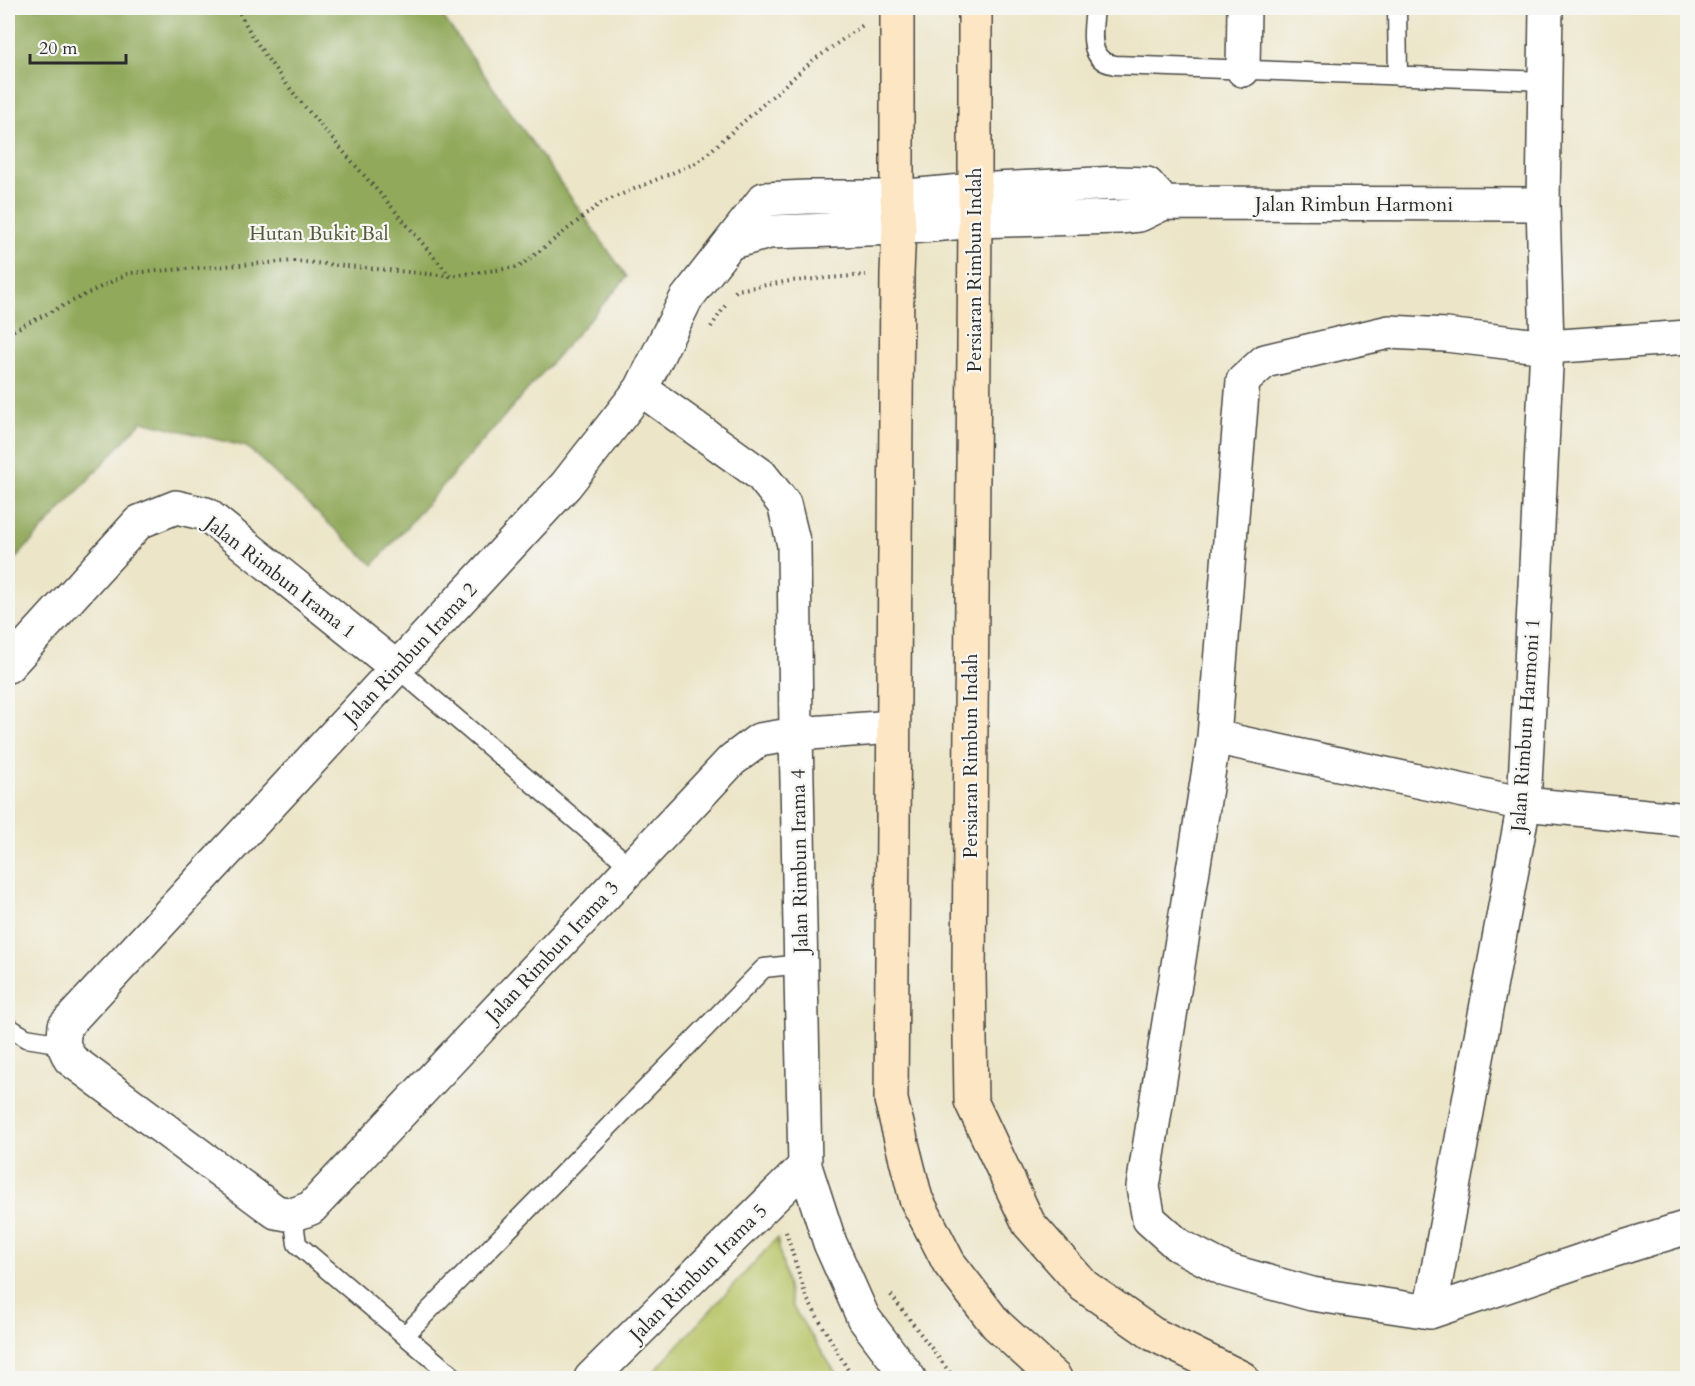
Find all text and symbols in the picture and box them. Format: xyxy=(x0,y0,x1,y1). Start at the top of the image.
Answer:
scale bar xyxy=(30,27,126,65)
text: 20 m xyxy=(39,36,78,61)
street label: Persiaran Rimbun Indah xyxy=(961,167,988,373)
street label: Jalan Rimbun Harmoni xyxy=(1252,191,1453,218)
park label: Hutan Bukit Bal xyxy=(249,220,389,247)
street label: Jalan Rimbun Irama 1 xyxy=(197,508,362,645)
street label: Jalan Rimbun Irama 2 xyxy=(335,577,483,732)
street label: Jalan Rimbun Harmoni 1 xyxy=(1504,617,1546,836)
street label: Persiaran Rimbun Indah xyxy=(957,653,984,859)
street label: Jalan Rimbun Irama 4 xyxy=(784,768,815,957)
street label: Jalan Rimbun Irama 3 xyxy=(477,875,625,1030)
street label: Jalan Rimbun Irama 5 xyxy=(621,1198,773,1349)

